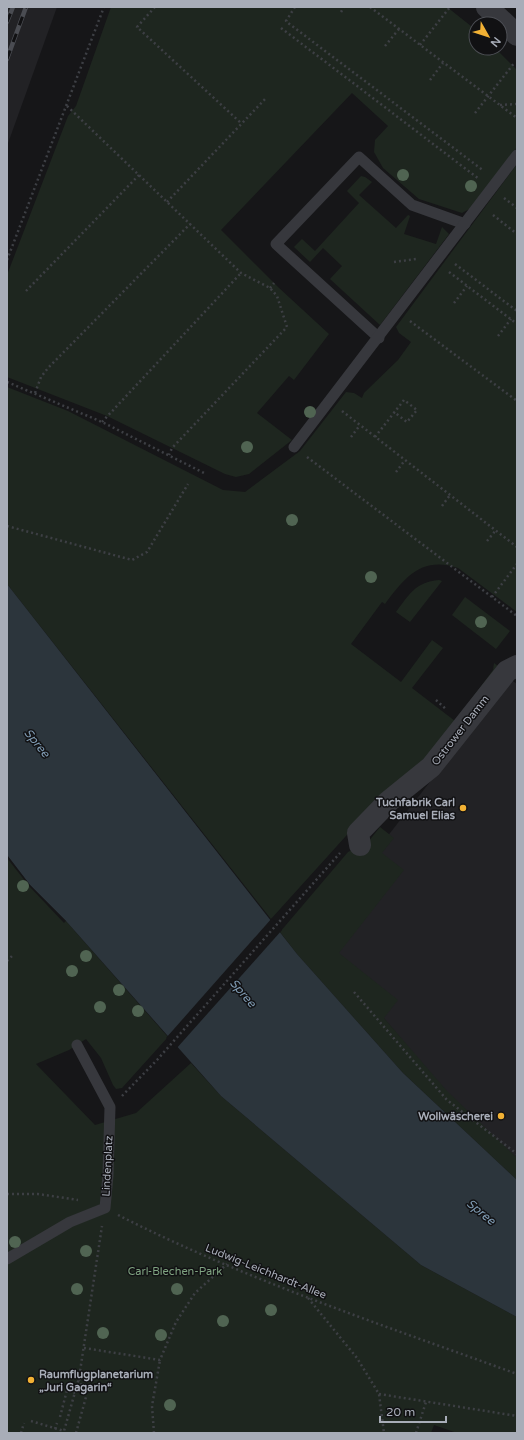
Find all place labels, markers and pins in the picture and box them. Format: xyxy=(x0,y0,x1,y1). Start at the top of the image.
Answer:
place label: Tuchfabrik Carl Samuel Elias xyxy=(375,796,456,822)
marker: Tuchfabrik Carl Samuel Elias xyxy=(458,803,468,813)
place label: Wollwäscherei xyxy=(418,1110,493,1123)
marker: Wollwäscherei xyxy=(496,1111,506,1121)
place label: Raumflugplanetarium „Juri Gagarin“ xyxy=(39,1368,153,1395)
marker: Raumflugplanetarium „Juri Gagarin“ xyxy=(26,1375,36,1385)

